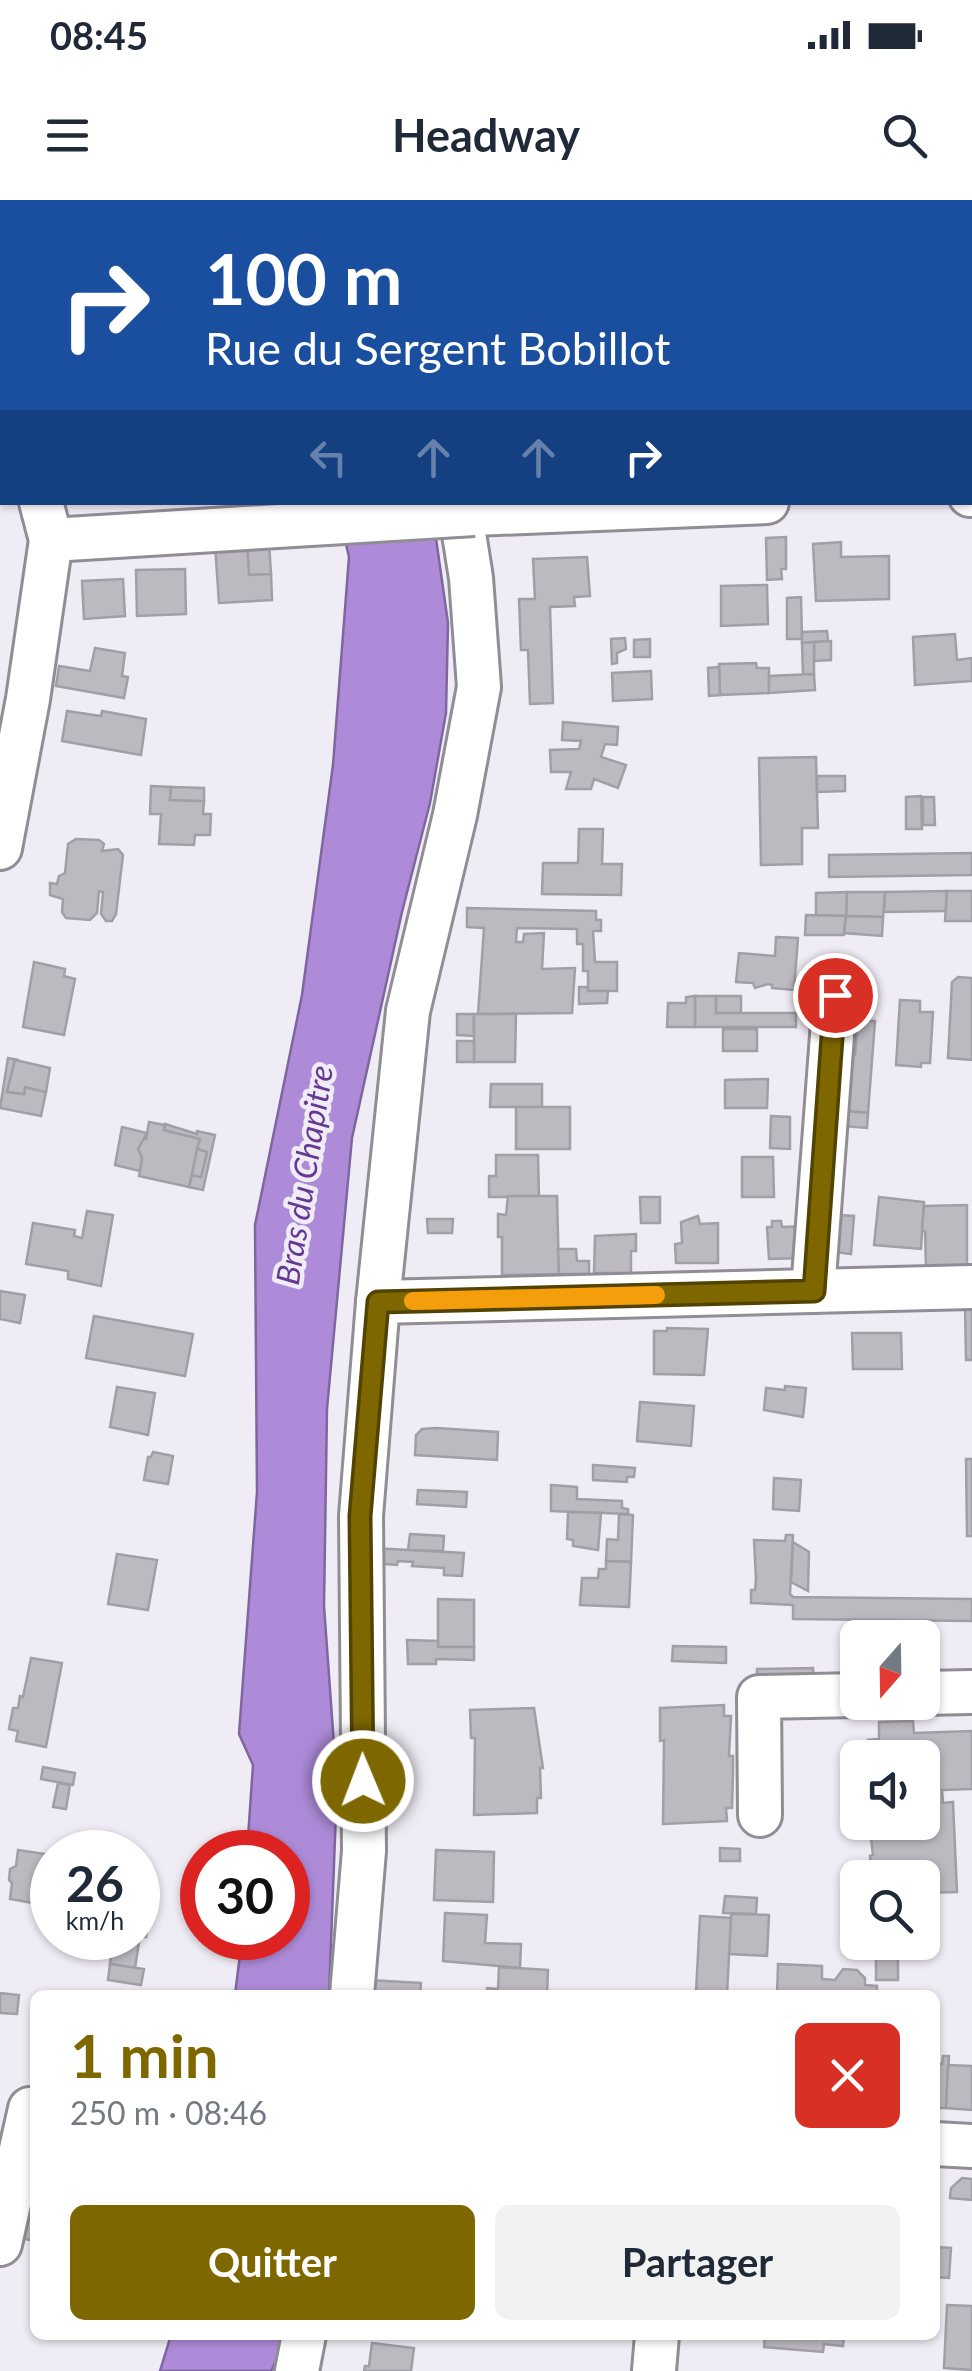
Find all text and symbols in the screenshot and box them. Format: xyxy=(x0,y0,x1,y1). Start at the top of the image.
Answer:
text: 08:45 xyxy=(50,12,148,58)
icon: menu xyxy=(40,108,95,163)
text: Headway xyxy=(392,108,580,162)
icon: search xyxy=(877,108,932,163)
text: 100 m xyxy=(205,236,402,320)
icon: right xyxy=(40,240,170,370)
text: Rue du Sergent Bobillot xyxy=(205,321,670,375)
icon: left xyxy=(301,430,356,485)
icon: ahead xyxy=(406,430,461,485)
icon: ahead xyxy=(511,430,566,485)
icon: right xyxy=(616,430,671,485)
pin xyxy=(793,953,878,1038)
icon: arrive xyxy=(808,968,863,1023)
water label: Bras du Chapitre xyxy=(267,1062,340,1287)
north arrow xyxy=(840,1620,940,1720)
map controls xyxy=(840,1620,940,1960)
position arrow xyxy=(311,1729,415,1833)
button: sound xyxy=(840,1740,940,1840)
speed limit sign: 30 xyxy=(180,1830,310,1960)
text: 26 xyxy=(66,1853,124,1913)
button: search xyxy=(840,1860,940,1960)
text: km/h xyxy=(66,1905,124,1935)
text: 1 min xyxy=(70,2019,219,2091)
button: close xyxy=(795,2023,900,2128)
text: 250 m · 08:46 xyxy=(70,2093,267,2132)
button: Quitter xyxy=(70,2205,475,2320)
button: Partager xyxy=(495,2205,900,2320)

